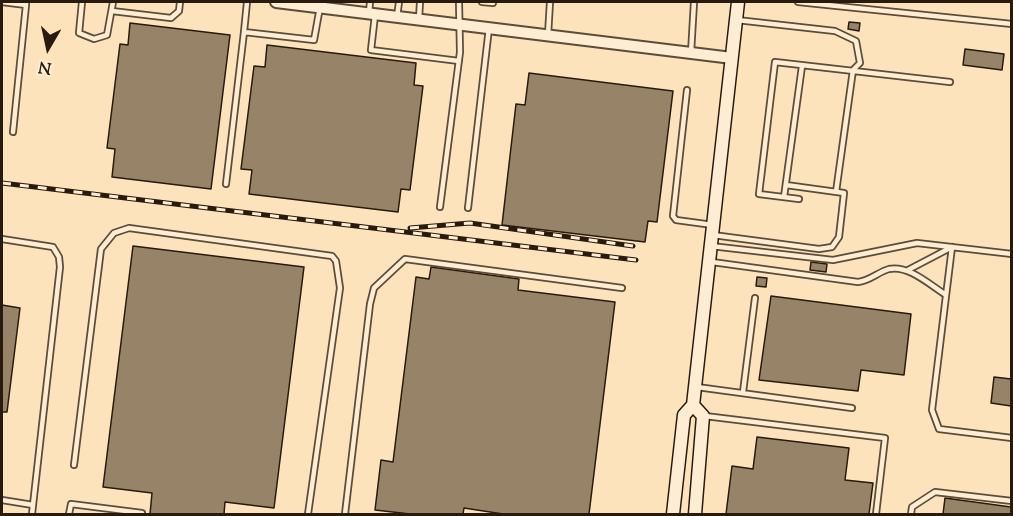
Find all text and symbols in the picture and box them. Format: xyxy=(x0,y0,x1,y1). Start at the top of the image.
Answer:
north arrow xyxy=(18,18,78,78)
text: N xyxy=(37,54,53,79)

